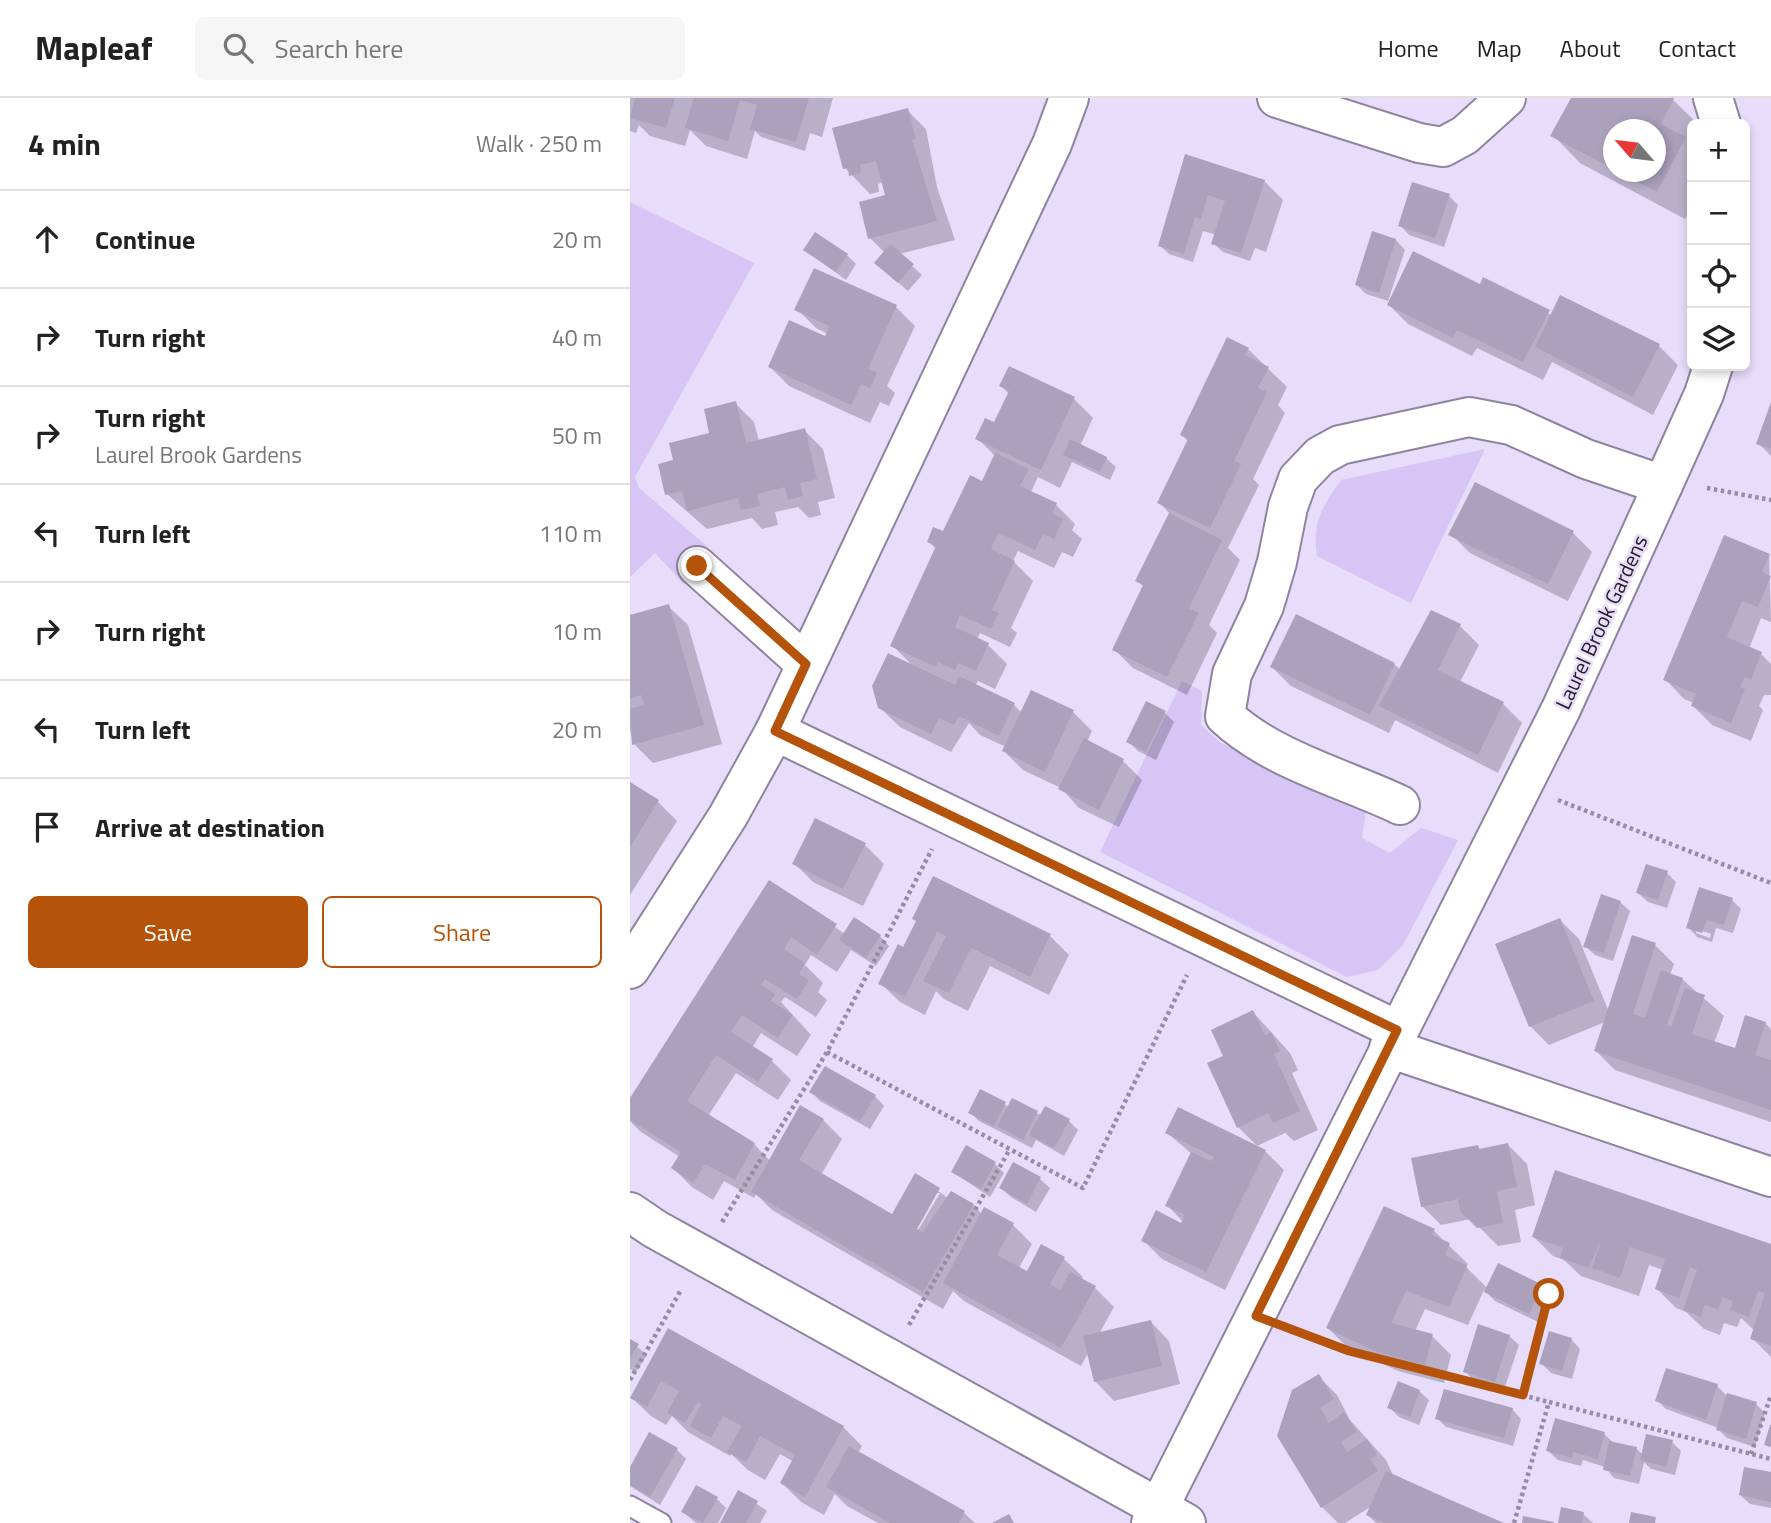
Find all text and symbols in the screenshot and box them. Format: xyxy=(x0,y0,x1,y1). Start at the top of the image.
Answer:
search box xyxy=(195,17,685,80)
text: Mapleaf xyxy=(35,23,153,73)
icon: search xyxy=(219,29,257,67)
text: Search here xyxy=(275,29,403,68)
text: Home xyxy=(1378,30,1439,66)
text: Map xyxy=(1477,30,1522,66)
text: About xyxy=(1560,30,1620,66)
text: Contact xyxy=(1658,30,1736,66)
north arrow xyxy=(1603,119,1666,182)
map controls xyxy=(1687,119,1750,371)
button: + xyxy=(1687,119,1750,182)
text: 4 min xyxy=(28,121,101,167)
text: Walk · 250 m xyxy=(476,126,602,161)
button: − xyxy=(1687,182,1750,245)
icon: ahead xyxy=(28,220,66,258)
text: Continue xyxy=(95,220,195,259)
text: 20 m xyxy=(552,222,602,257)
button: locate xyxy=(1687,245,1750,308)
button: layers xyxy=(1687,308,1750,371)
icon: right xyxy=(28,318,66,356)
text: Turn right xyxy=(95,318,206,357)
text: 40 m xyxy=(552,320,602,355)
text: Turn right xyxy=(95,398,206,437)
icon: right xyxy=(28,416,66,454)
text: 50 m xyxy=(552,418,602,453)
text: Laurel Brook Gardens xyxy=(95,437,302,472)
icon: left xyxy=(28,514,66,552)
text: Turn left xyxy=(95,514,190,553)
text: 110 m xyxy=(539,516,602,551)
street label: Laurel Brook Gardens xyxy=(1547,530,1655,714)
route end xyxy=(681,550,712,581)
icon: right xyxy=(28,612,66,650)
text: Turn right xyxy=(95,612,206,651)
text: 10 m xyxy=(552,614,602,649)
icon: left xyxy=(28,710,66,748)
text: Turn left xyxy=(95,710,190,749)
text: 20 m xyxy=(552,712,602,747)
icon: arrive xyxy=(28,808,66,846)
text: Arrive at destination xyxy=(95,808,325,847)
button: Save xyxy=(28,896,308,968)
button: Share xyxy=(322,896,602,968)
route start xyxy=(1533,1278,1564,1309)

